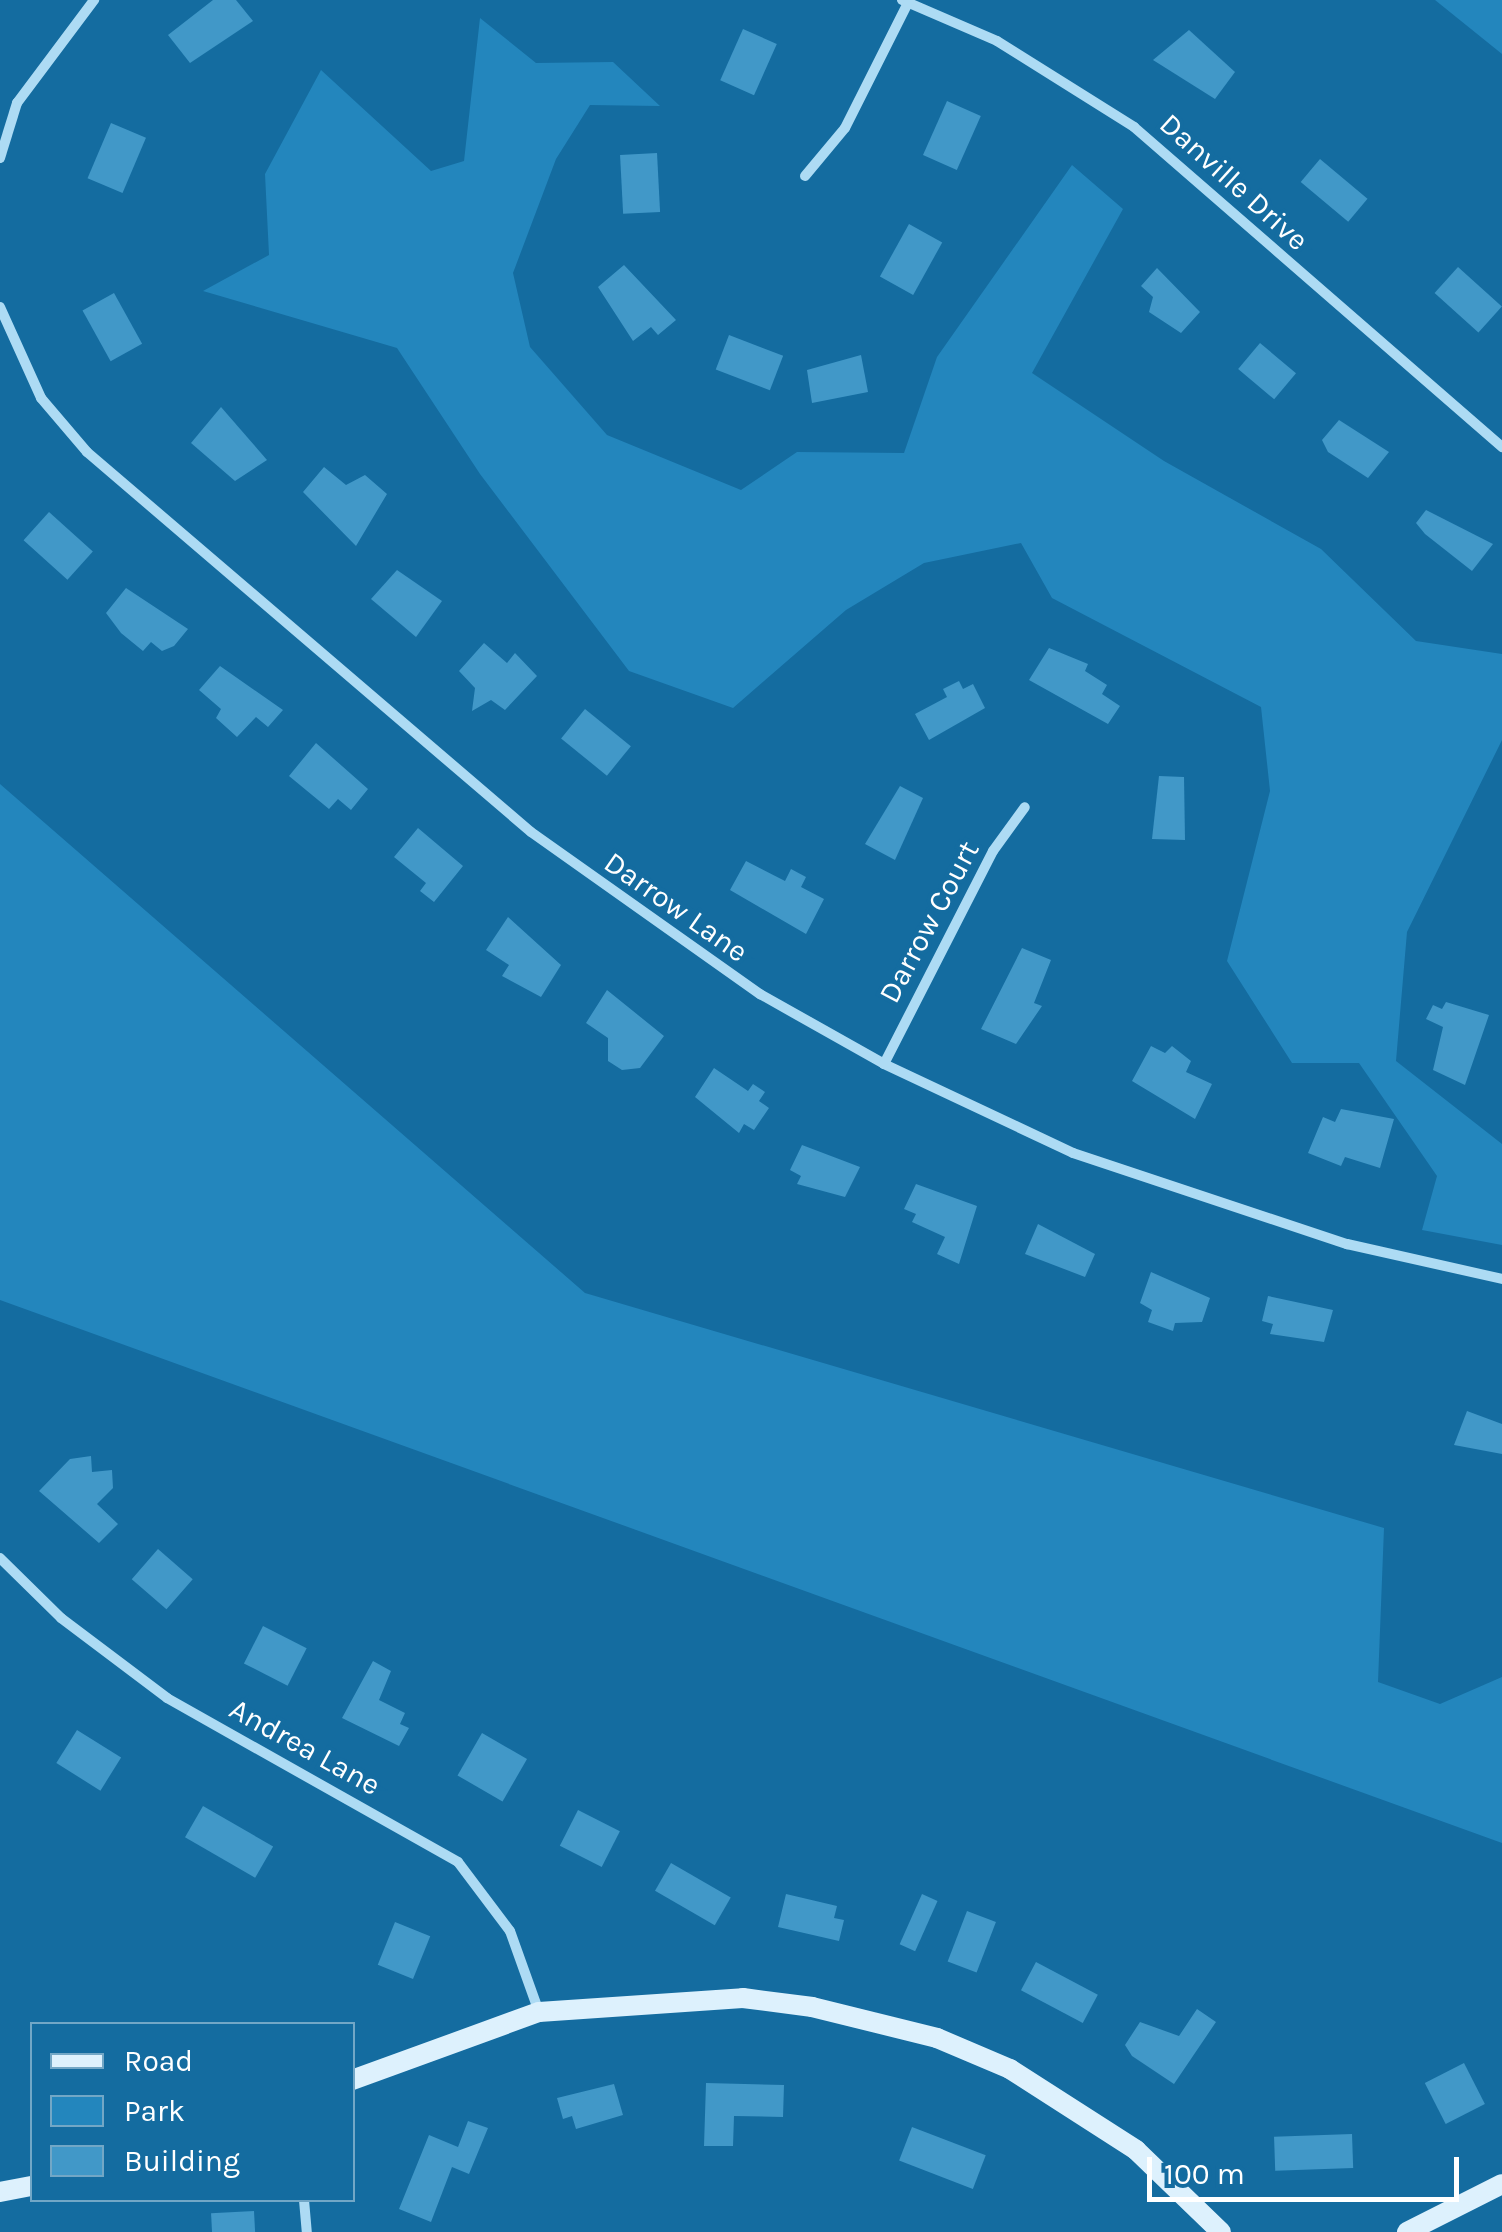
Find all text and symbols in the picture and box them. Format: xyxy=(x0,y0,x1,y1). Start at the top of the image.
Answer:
street label: Danville Drive xyxy=(1152,106,1316,258)
street label: Darrow Court xyxy=(871,835,987,1009)
street label: Darrow Lane xyxy=(597,844,755,970)
street label: Andrea Lane xyxy=(223,1691,387,1803)
legend xyxy=(30,2022,355,2202)
text: Road xyxy=(124,2043,193,2079)
text: Park xyxy=(124,2093,185,2129)
scale bar xyxy=(1152,2137,1464,2199)
text: Building xyxy=(124,2143,240,2179)
text: 100 m xyxy=(1164,2156,1245,2192)

